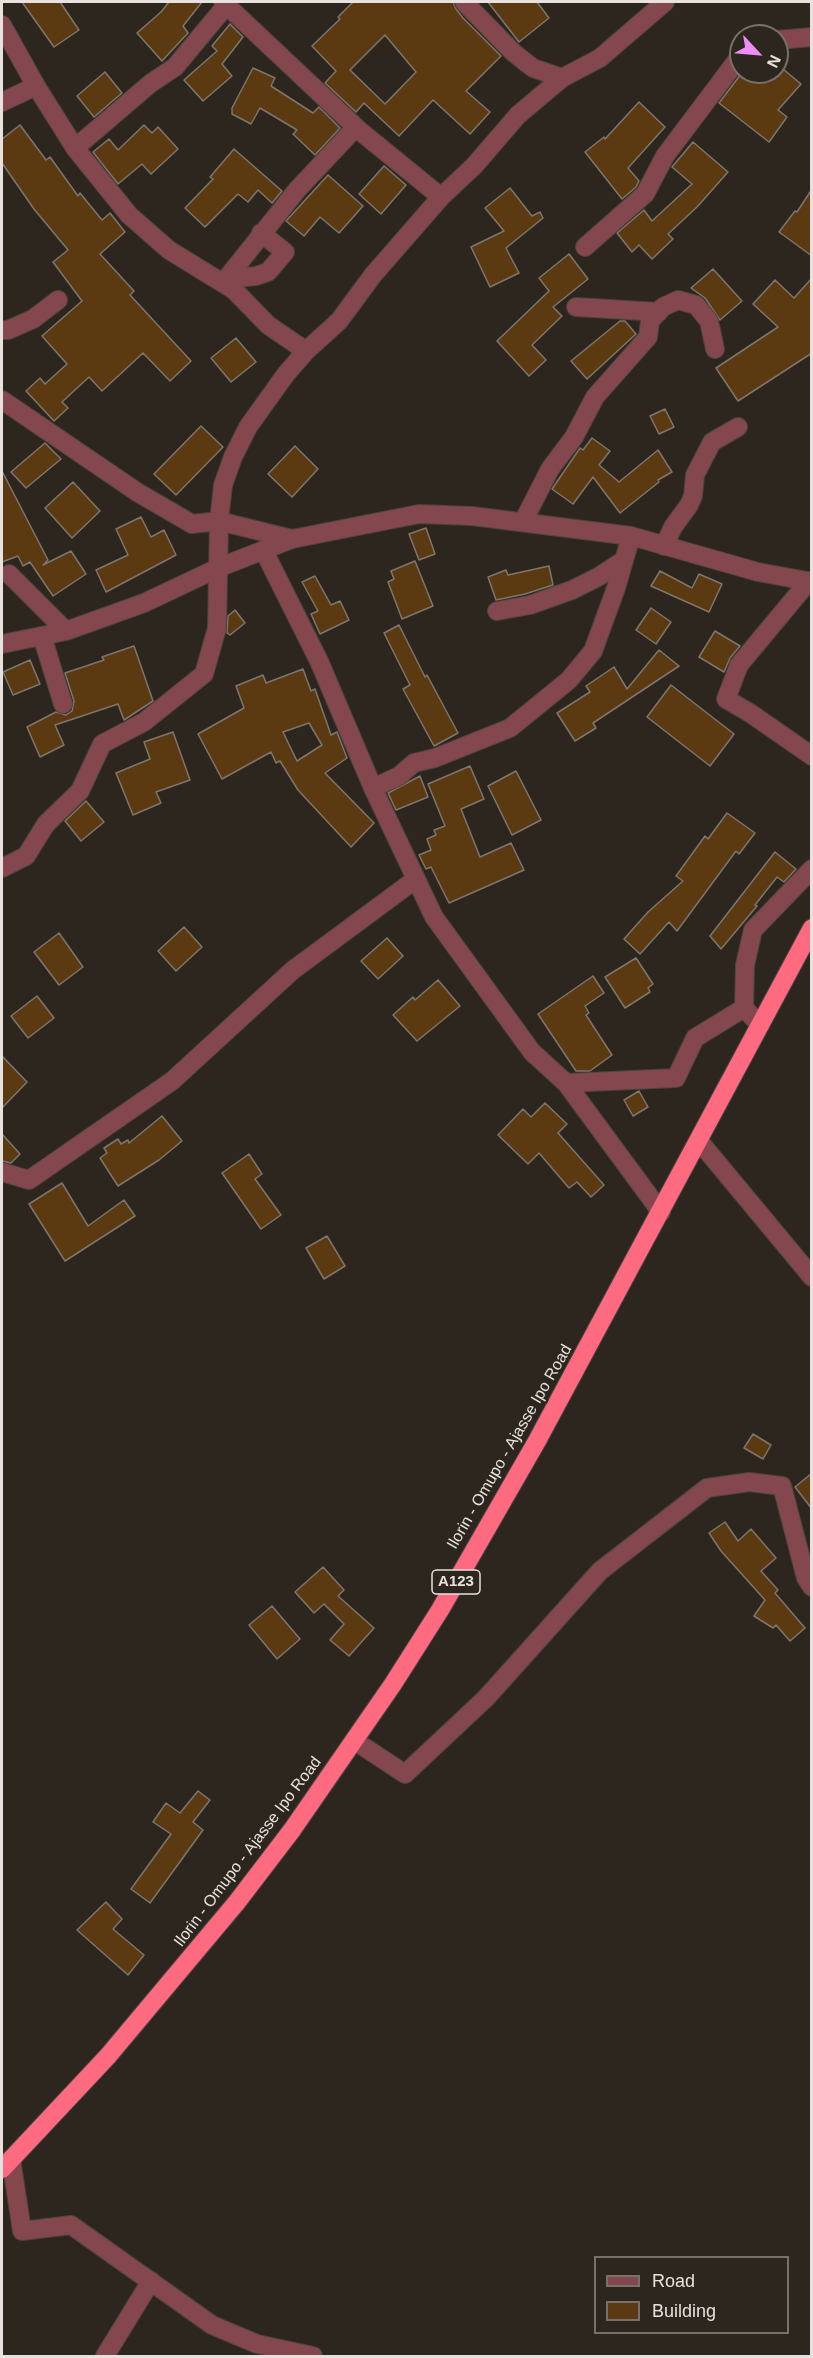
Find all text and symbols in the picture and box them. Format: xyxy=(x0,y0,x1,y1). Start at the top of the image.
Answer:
north arrow xyxy=(729,24,789,84)
text: N xyxy=(764,52,784,70)
street label: Ilorin - Omupo - Ajasse Ipo Road xyxy=(443,1341,577,1553)
road number: A123 xyxy=(432,1570,480,1594)
street label: Ilorin - Omupo - Ajasse Ipo Road xyxy=(170,1753,326,1951)
legend xyxy=(594,2256,789,2334)
text: Road xyxy=(652,2271,695,2291)
text: Building xyxy=(652,2301,716,2321)

